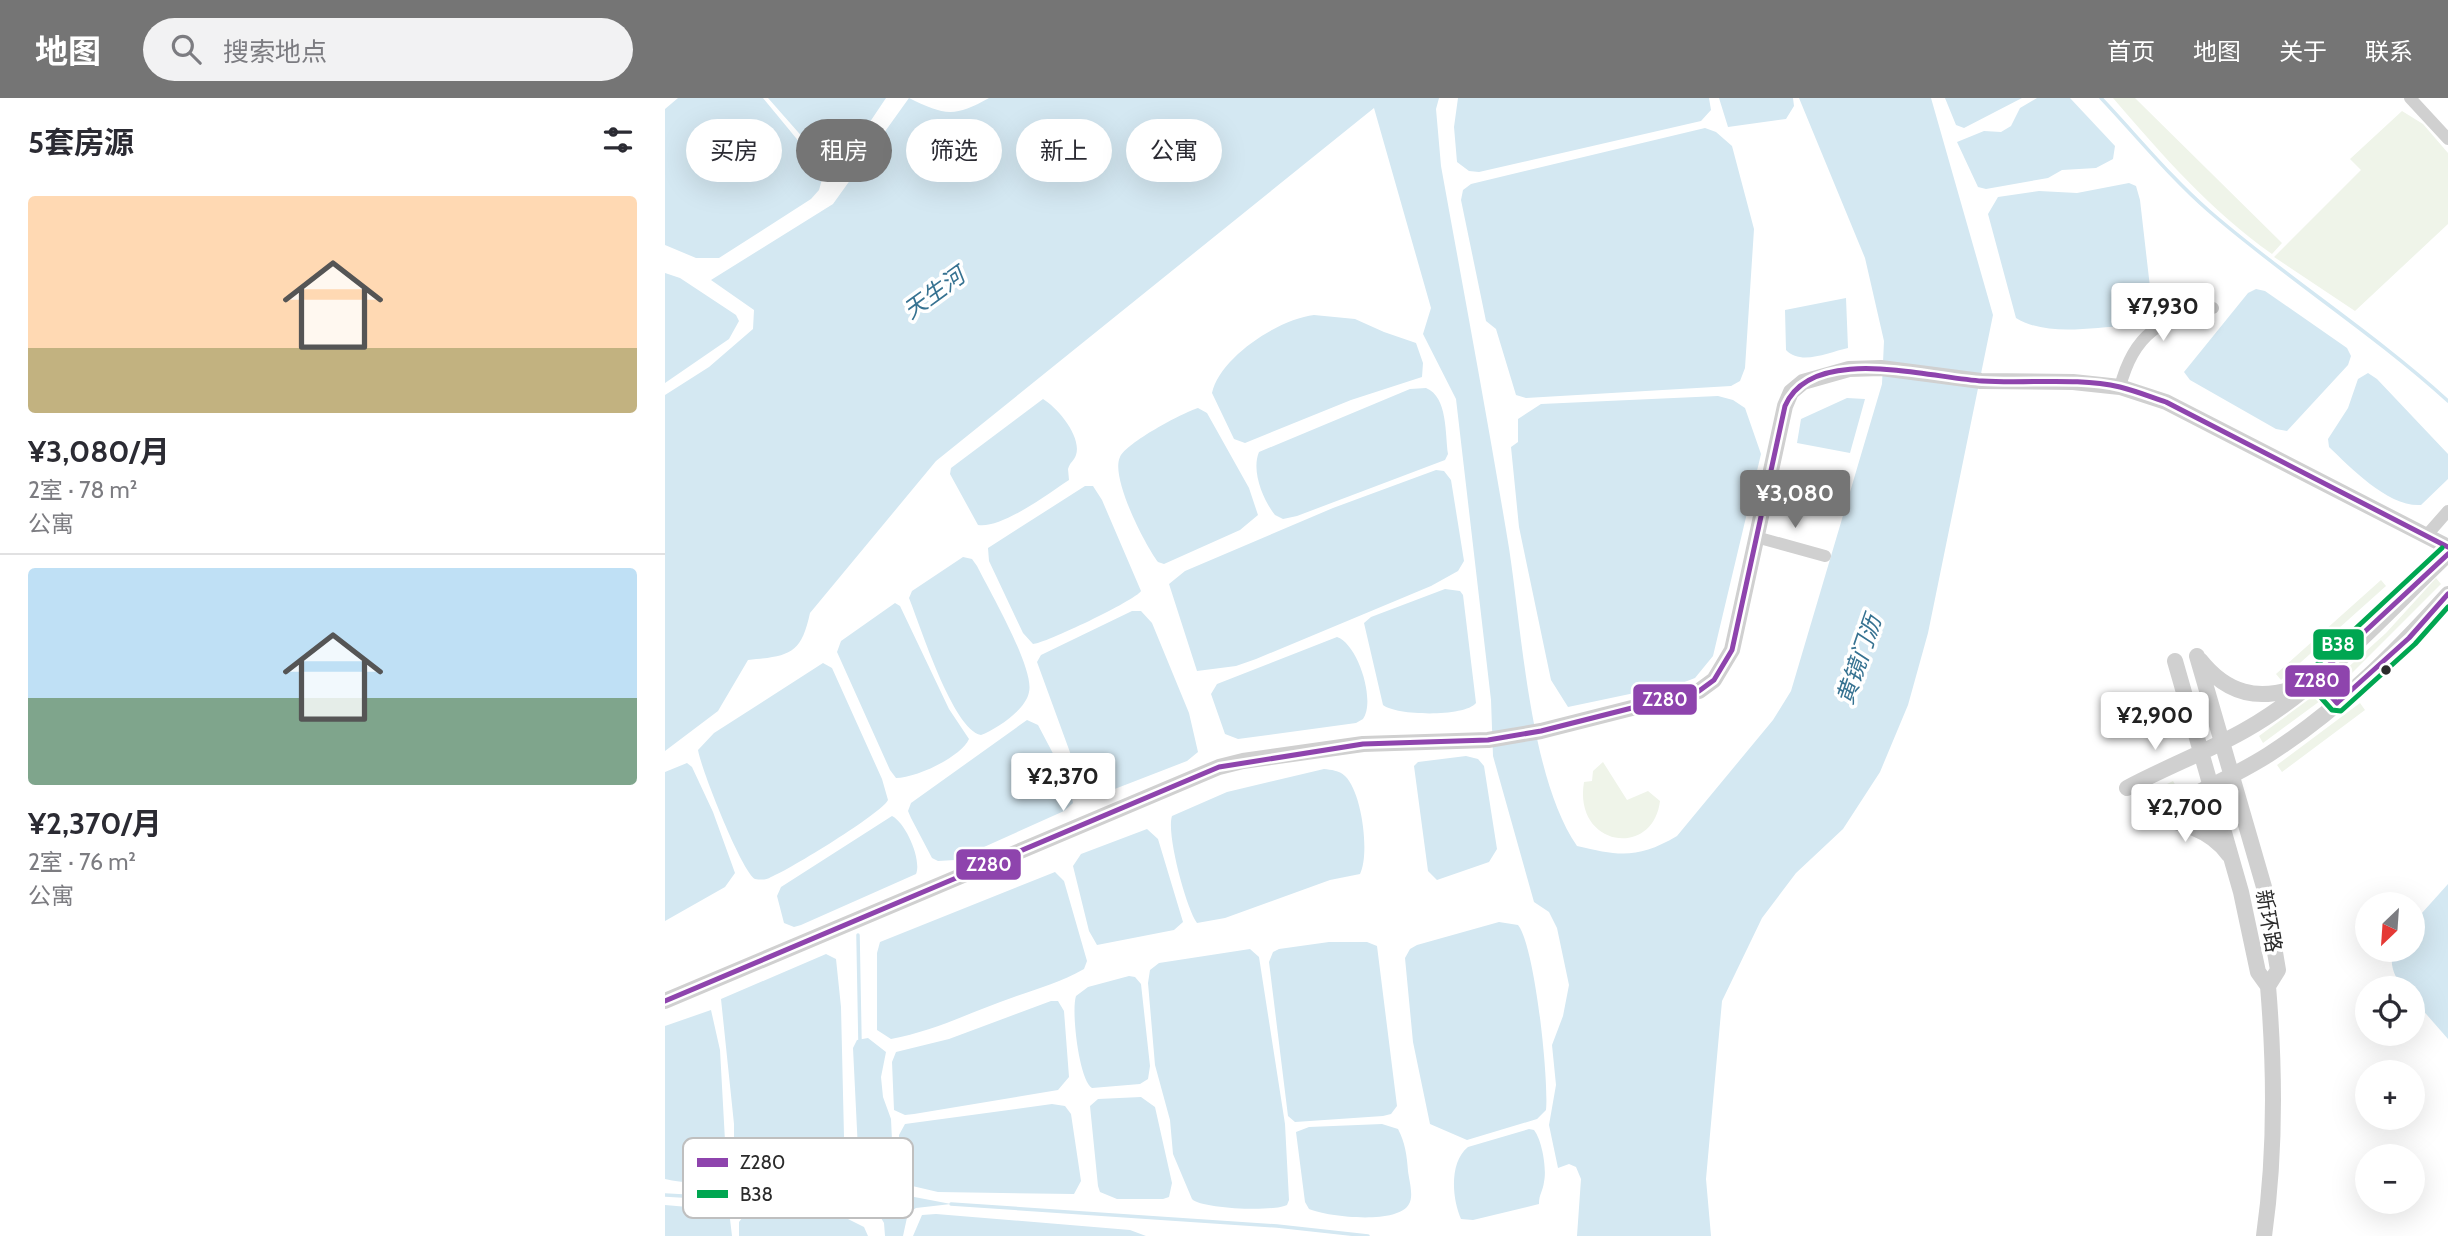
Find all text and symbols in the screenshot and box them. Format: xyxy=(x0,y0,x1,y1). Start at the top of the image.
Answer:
search box xyxy=(143,18,633,81)
icon: search xyxy=(167,30,205,68)
text: 地图 xyxy=(35,31,101,71)
text: 搜索地点 xyxy=(223,36,327,68)
text: 首页 xyxy=(2107,37,2155,66)
text: 地图 xyxy=(2193,37,2241,66)
text: 关于 xyxy=(2279,37,2327,66)
text: 联系 xyxy=(2365,37,2413,66)
chip: 买房 xyxy=(686,119,782,182)
chip: 租房 xyxy=(796,119,892,182)
chip: 筛选 xyxy=(906,119,1002,182)
chip: 新上 xyxy=(1016,119,1112,182)
chip: 公寓 xyxy=(1126,119,1222,182)
icon: filters xyxy=(599,121,637,159)
text: 5套房源 xyxy=(28,124,134,161)
icon: home xyxy=(270,242,396,368)
water label: 天生河 xyxy=(898,259,973,325)
pin: ¥7,930 xyxy=(2106,284,2220,343)
text: ¥7,930 xyxy=(2127,292,2199,320)
text: ¥3,080/月 xyxy=(28,433,170,470)
pin: ¥3,080 xyxy=(1738,470,1852,530)
text: 2室 · 78 m² xyxy=(28,476,137,504)
text: ¥3,080 xyxy=(1756,479,1834,507)
text: 公寓 xyxy=(28,510,74,538)
water label: 黄镜门沥 xyxy=(1831,608,1889,708)
icon: home xyxy=(270,614,396,740)
line badge: B38 xyxy=(2312,628,2365,661)
text: B38 xyxy=(2321,633,2355,656)
unlabelled marker xyxy=(2379,663,2393,677)
line badge: Z280 xyxy=(2284,664,2351,698)
text: Z280 xyxy=(2294,669,2340,692)
line badge: Z280 xyxy=(1632,683,1698,716)
text: Z280 xyxy=(1642,688,1688,711)
pin: ¥2,900 xyxy=(2098,692,2212,752)
text: ¥2,900 xyxy=(2117,701,2193,729)
pin: ¥2,370 xyxy=(1006,754,1120,813)
text: ¥2,370 xyxy=(1027,762,1099,790)
pin: ¥2,700 xyxy=(2128,784,2242,844)
text: ¥2,700 xyxy=(2147,793,2223,821)
text: ¥2,370/月 xyxy=(28,805,162,842)
text: 2室 · 76 m² xyxy=(28,848,136,876)
line badge: Z280 xyxy=(955,848,1022,881)
text: Z280 xyxy=(966,853,1012,876)
text: 公寓 xyxy=(28,882,74,910)
street label: 新环路 xyxy=(2251,888,2287,954)
north arrow xyxy=(2355,892,2425,962)
map controls xyxy=(2355,892,2425,1214)
button: locate xyxy=(2355,976,2425,1046)
button: + xyxy=(2355,1060,2425,1130)
legend xyxy=(683,1138,913,1218)
button: − xyxy=(2355,1144,2425,1214)
text: Z280 xyxy=(740,1151,785,1174)
text: B38 xyxy=(740,1183,773,1206)

